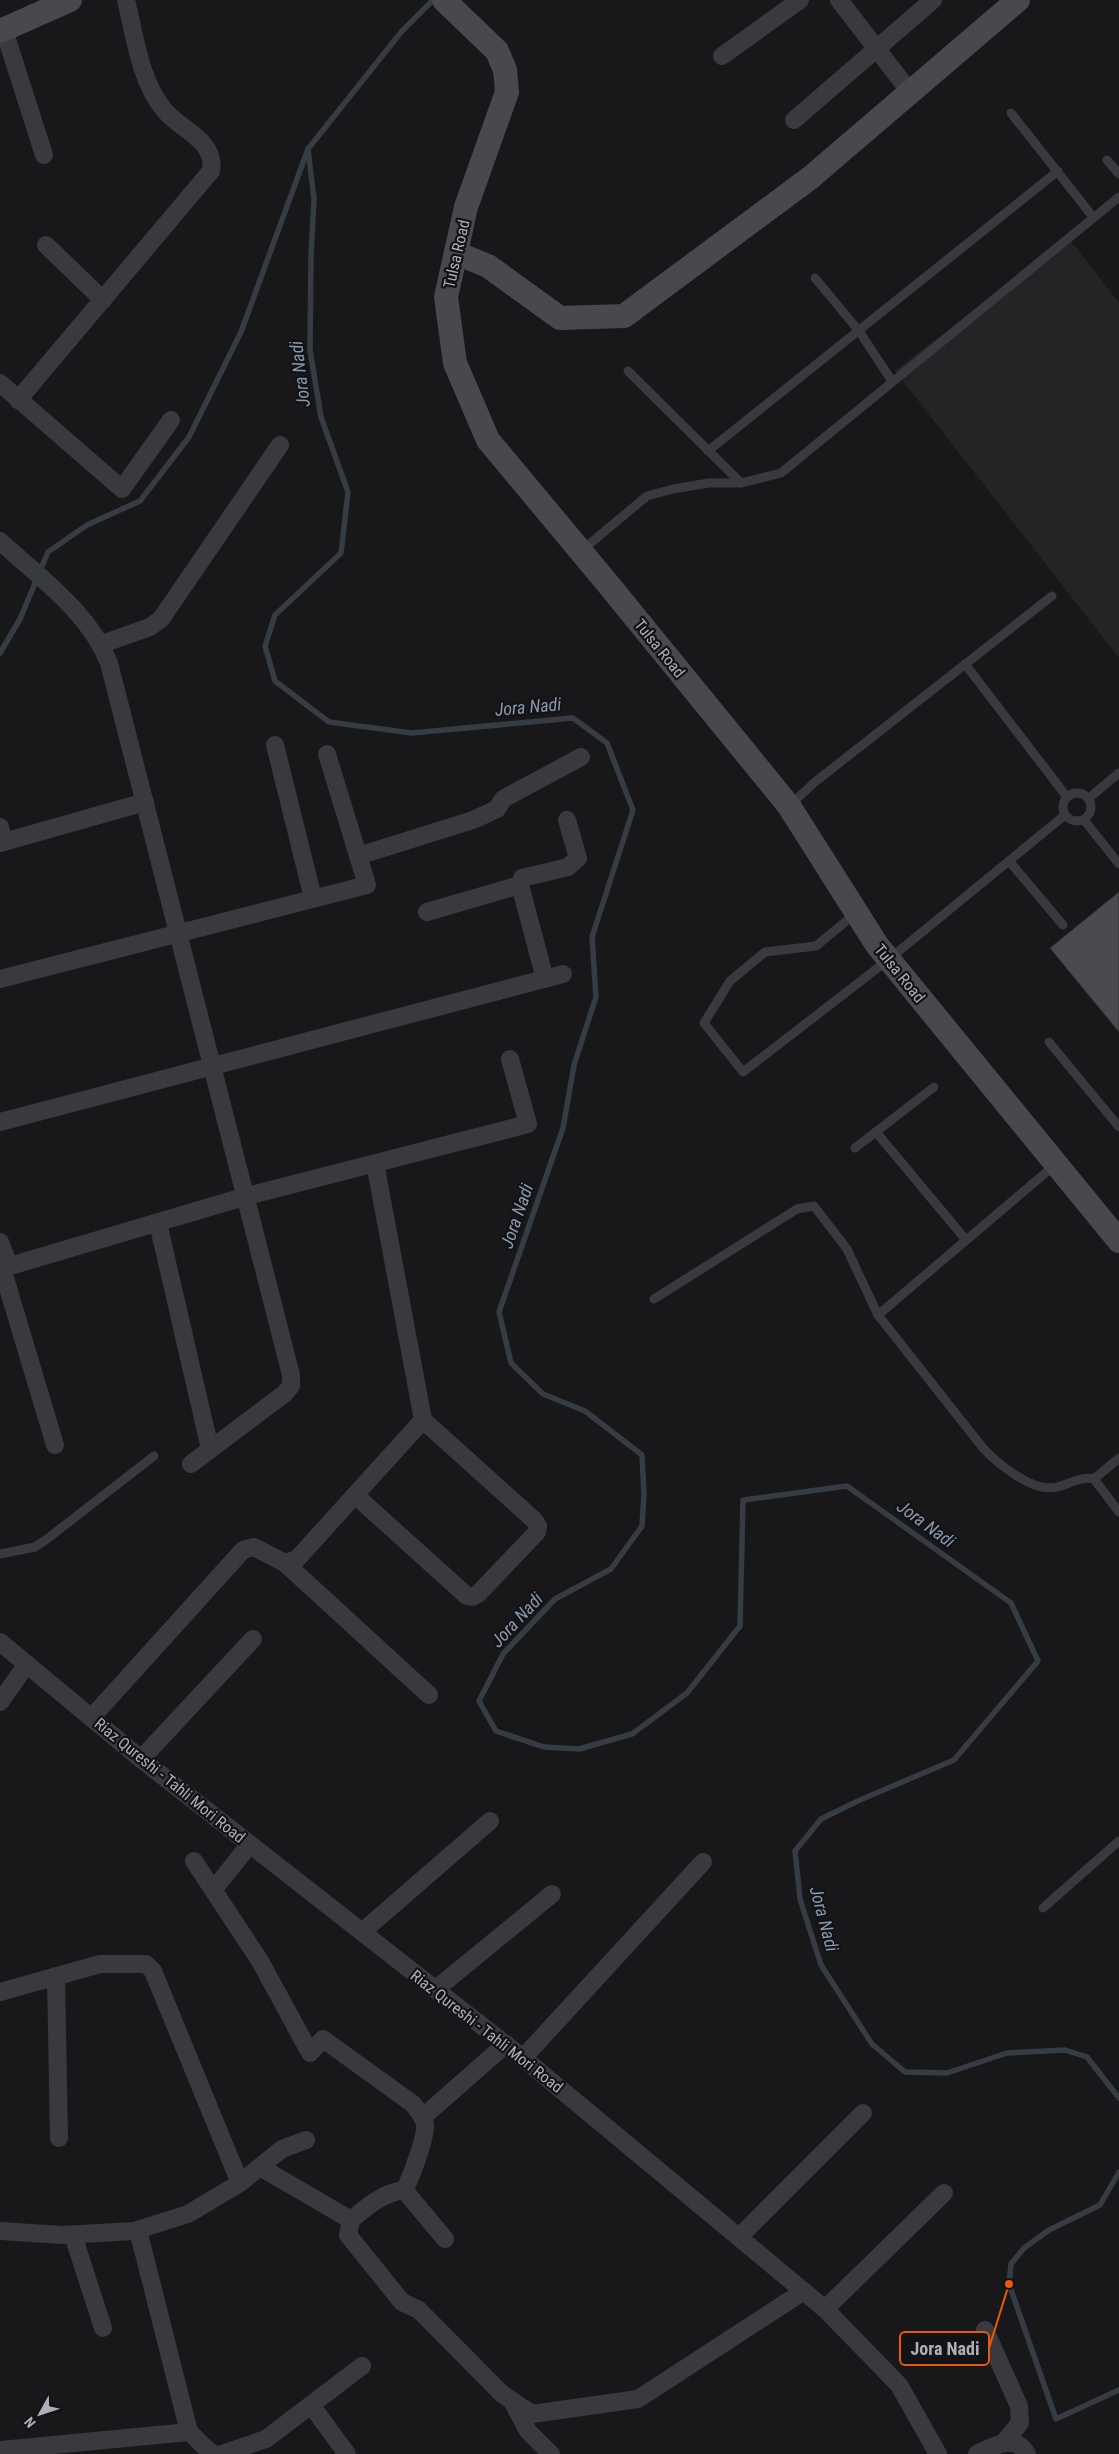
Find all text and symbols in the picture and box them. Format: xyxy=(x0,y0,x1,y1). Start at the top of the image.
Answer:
street label: Tulsa Road xyxy=(439,218,474,290)
water label: Jora Nadi xyxy=(285,339,314,408)
street label: Tulsa Road xyxy=(630,615,689,681)
water label: Jora Nadi xyxy=(494,693,563,720)
street label: Tulsa Road xyxy=(870,940,929,1006)
water label: Jora Nadi xyxy=(496,1180,538,1251)
water label: Jora Nadi xyxy=(893,1496,960,1552)
water label: Jora Nadi xyxy=(486,1587,548,1651)
street label: Riaz Qureshi - Tahli Mori Road xyxy=(91,1714,249,1847)
water label: Jora Nadi xyxy=(806,1884,843,1955)
street label: Riaz Qureshi - Tahli Mori Road xyxy=(407,1966,567,2097)
callout: Jora Nadi xyxy=(900,2332,989,2365)
text: Jora Nadi xyxy=(910,2338,980,2359)
north arrow xyxy=(15,2389,65,2439)
text: N xyxy=(21,2414,39,2431)

